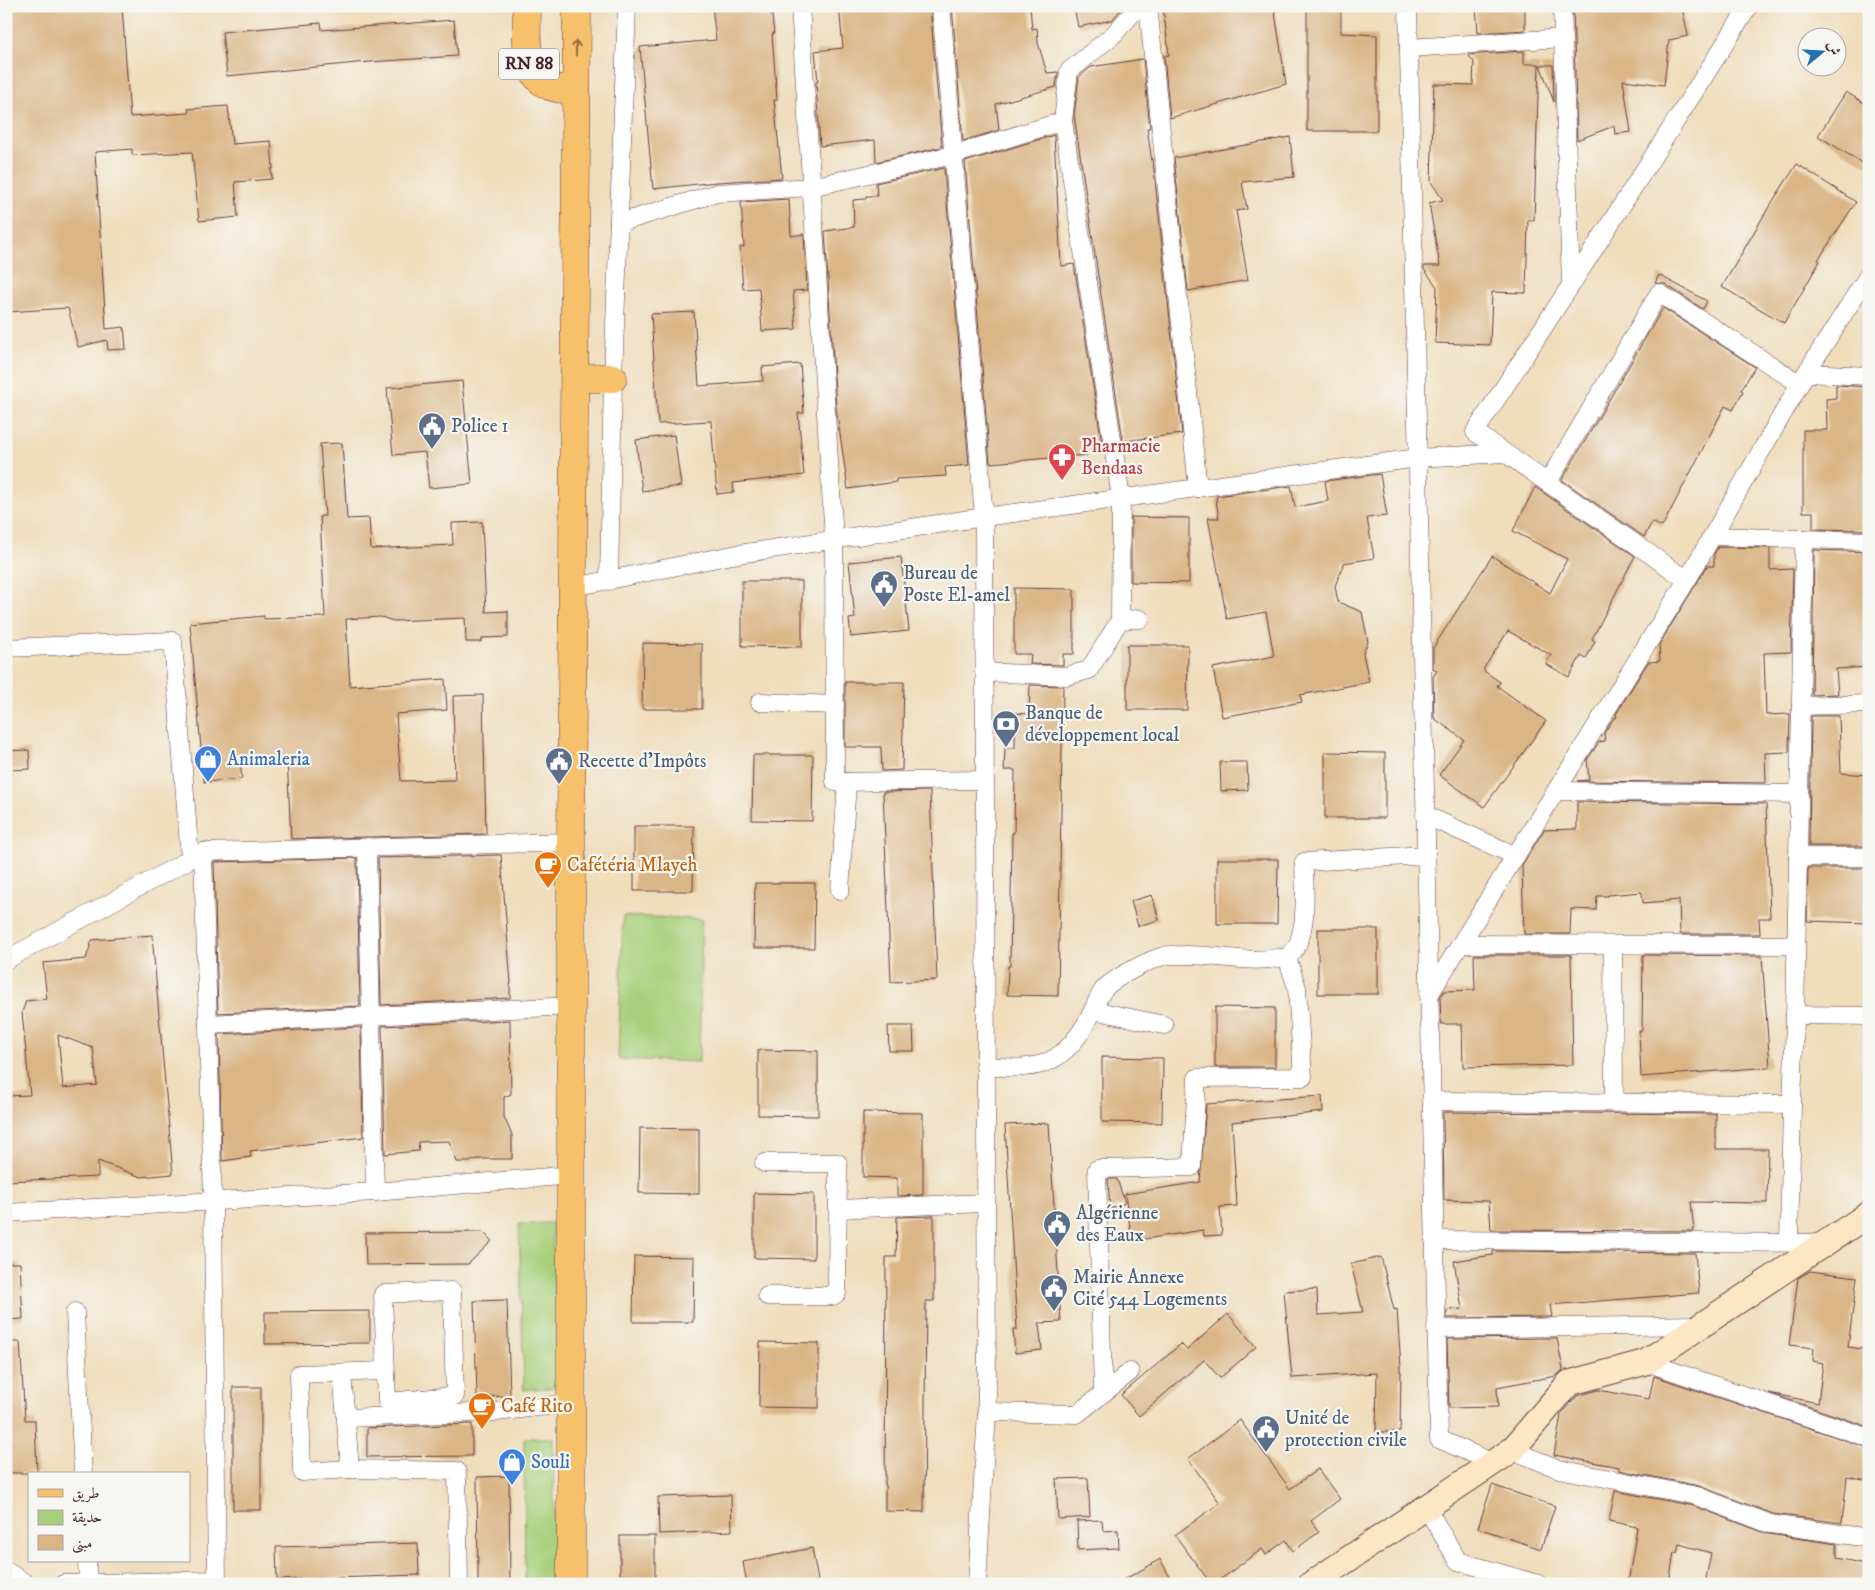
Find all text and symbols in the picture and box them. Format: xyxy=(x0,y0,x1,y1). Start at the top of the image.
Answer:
north arrow xyxy=(1798,28,1848,78)
text: ش xyxy=(1823,39,1844,58)
one-way arrow xyxy=(571,40,581,56)
road number: RN 88 xyxy=(499,49,559,80)
public building icon: Police 1 xyxy=(417,411,447,450)
place label: Police 1 xyxy=(451,415,509,438)
place label: Pharmacie Bendaas xyxy=(1081,435,1161,480)
pharmacy icon: Pharmacie Bendaas xyxy=(1047,442,1077,481)
place label: Bureau de Poste El-amel xyxy=(903,562,1010,607)
public building icon: Bureau de Poste El-amel xyxy=(869,569,899,608)
place label: Banque de développement local xyxy=(1025,702,1180,747)
bank icon: Banque de développement local xyxy=(991,709,1021,748)
shop icon: Animaleria xyxy=(193,744,223,783)
public building icon: Recette d'Impôts xyxy=(544,746,574,785)
place label: Animaleria xyxy=(227,748,310,771)
place label: Recette d'Impôts xyxy=(578,750,706,773)
cafe icon: Cafétéria Mlayeh xyxy=(533,850,563,889)
place label: Cafétéria Mlayeh xyxy=(567,854,698,877)
place label: Algérienne des Eaux xyxy=(1076,1202,1159,1247)
public building icon: Algérienne des Eaux xyxy=(1042,1209,1072,1248)
place label: Mairie Annexe Cité 544 Logements xyxy=(1073,1266,1227,1311)
public building icon: Mairie Annexe Cité 544 Logements xyxy=(1039,1273,1069,1312)
cafe icon: Café Rito xyxy=(467,1391,497,1430)
place label: Café Rito xyxy=(501,1395,572,1418)
place label: Unité de protection civile xyxy=(1284,1407,1407,1452)
public building icon: Unité de protection civile xyxy=(1251,1414,1281,1453)
shop icon: Souli xyxy=(497,1447,527,1486)
place label: Souli xyxy=(531,1451,570,1474)
legend xyxy=(28,1472,190,1562)
text: طريق xyxy=(72,1484,99,1503)
text: حديقة xyxy=(72,1508,102,1527)
text: مبنى xyxy=(72,1534,92,1554)

